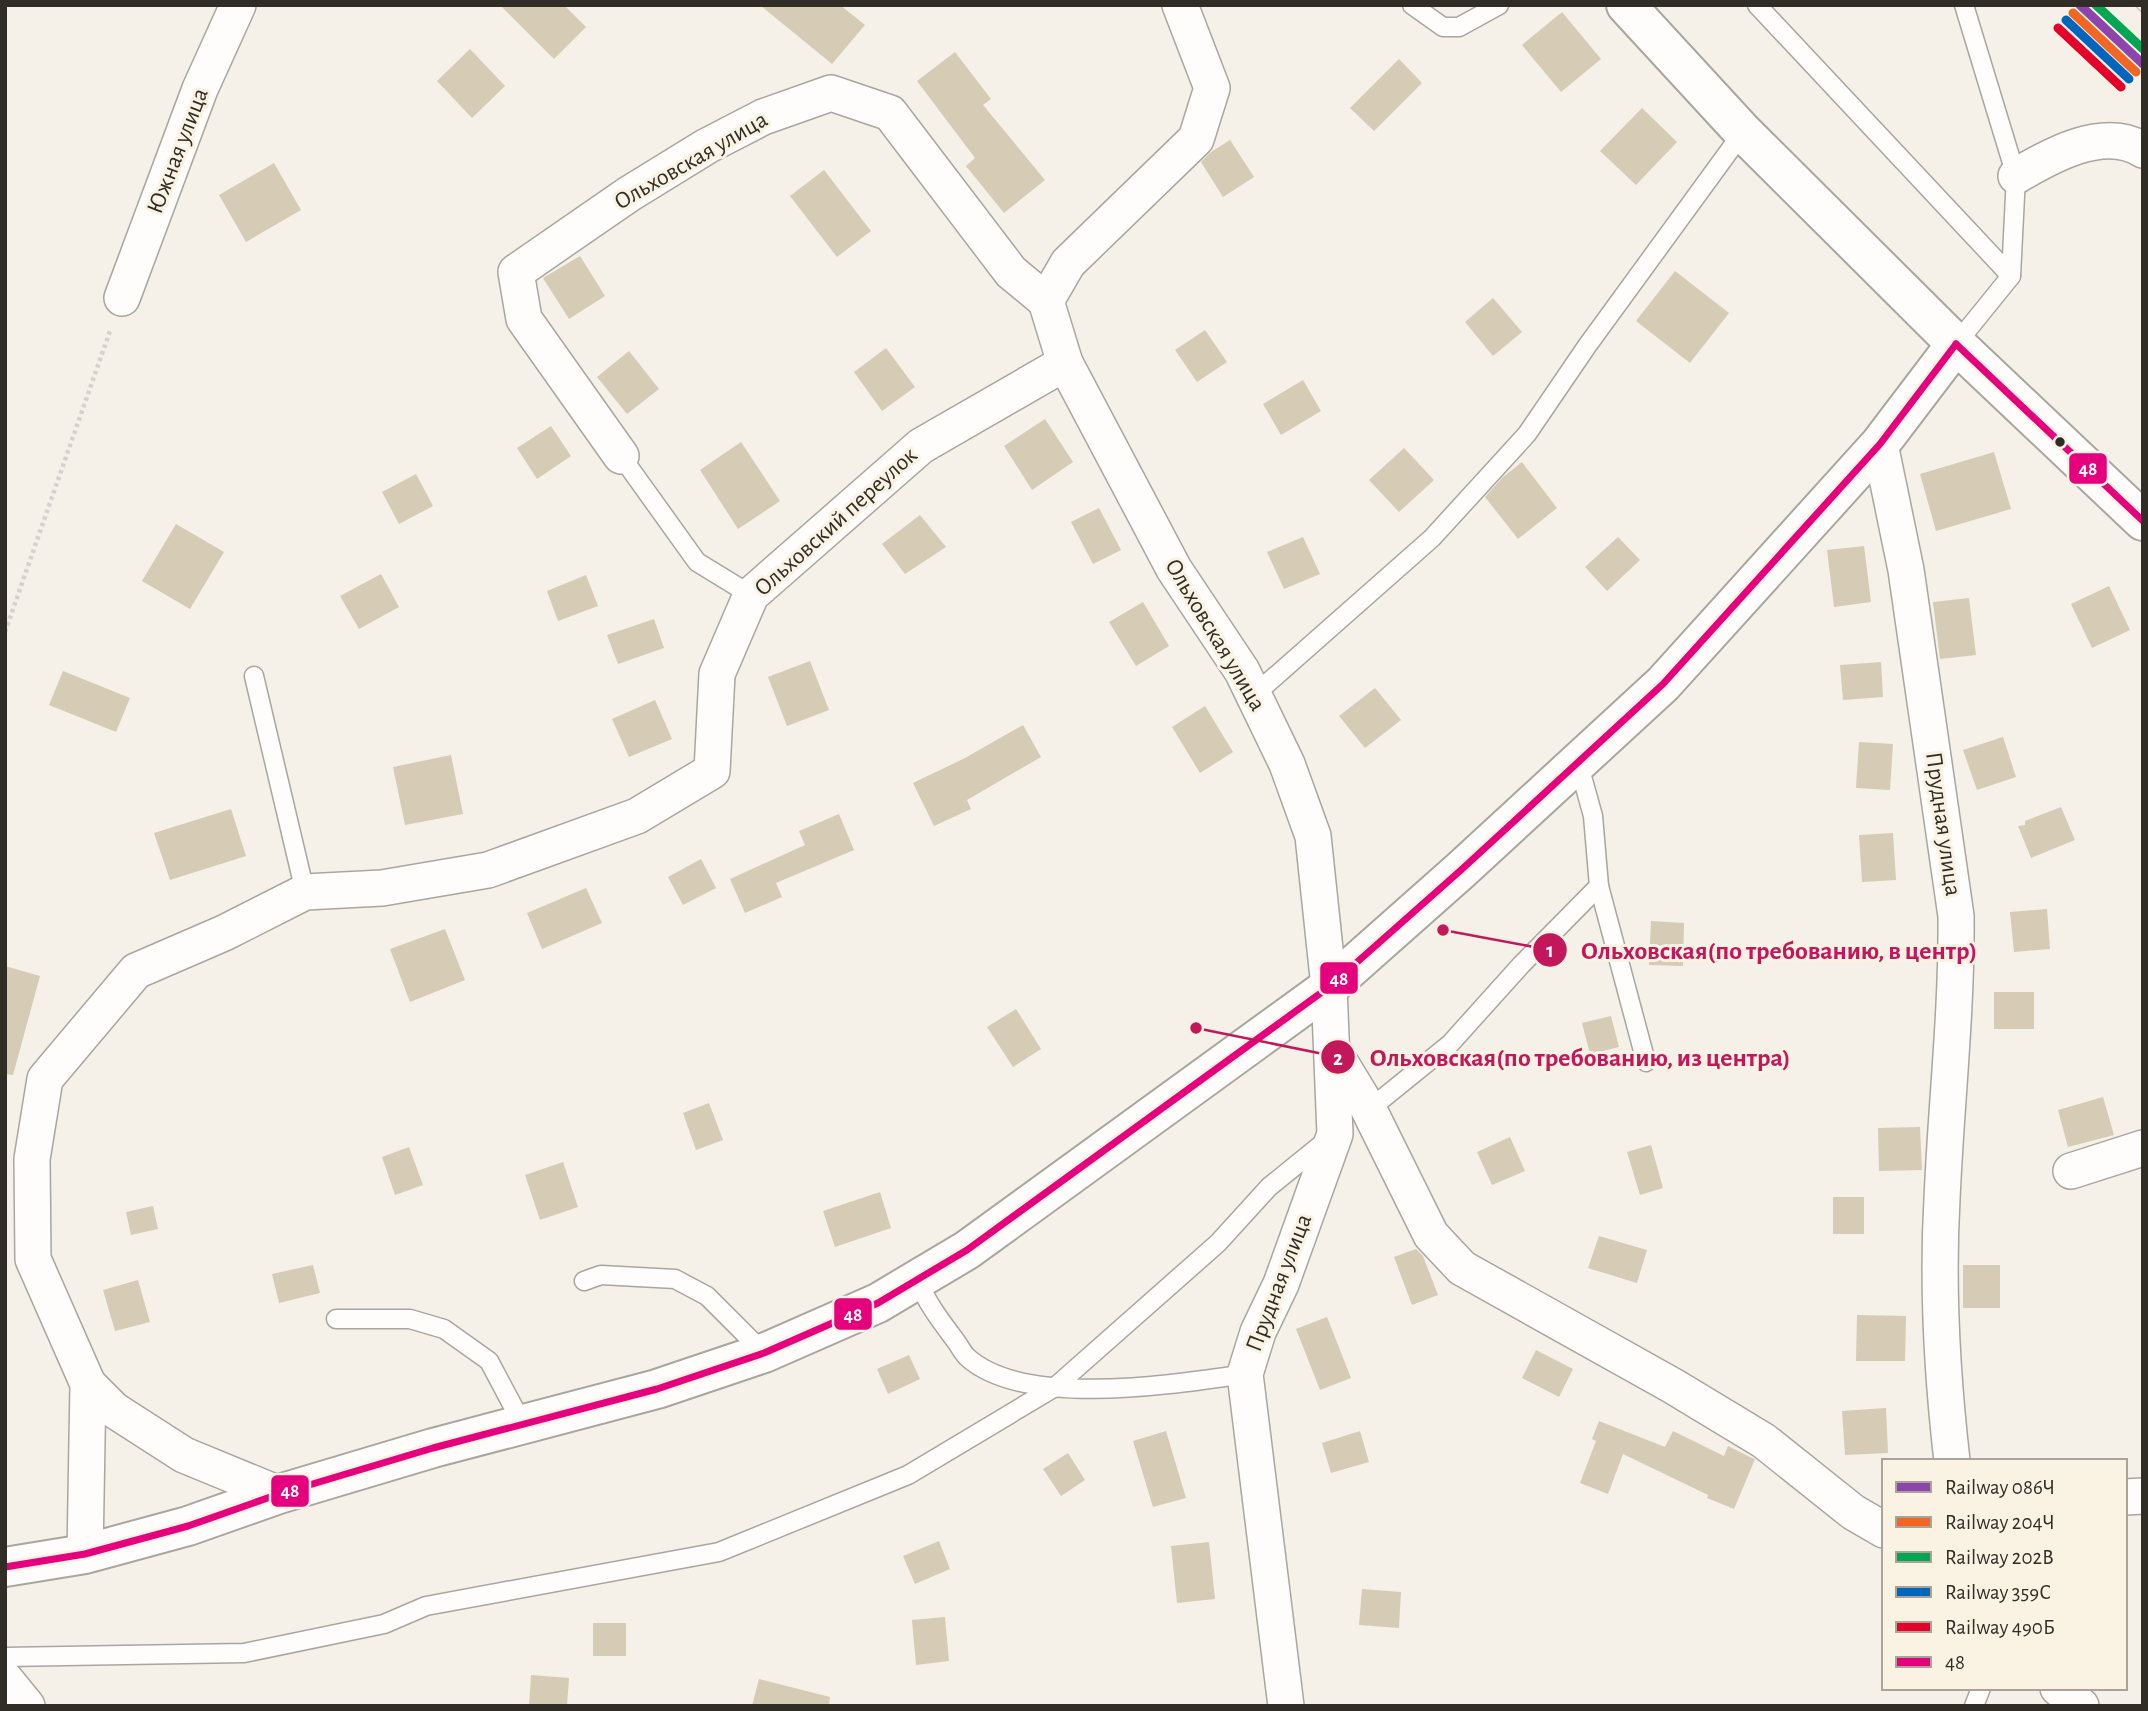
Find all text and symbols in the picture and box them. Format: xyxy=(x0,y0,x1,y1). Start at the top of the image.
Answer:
street label: Южная улица xyxy=(143,85,213,217)
street label: Ольховская улица xyxy=(610,107,772,215)
unlabelled marker xyxy=(2053,435,2067,449)
street label: Ольховский переулок xyxy=(750,443,922,601)
line badge: 48 xyxy=(2068,452,2108,485)
text: 48 xyxy=(2079,460,2097,479)
street label: Ольховская улица xyxy=(1160,555,1270,715)
street label: Прудная улица xyxy=(1921,750,1965,898)
callout: Ольховская(по требованию, в центр) xyxy=(1532,926,1992,973)
text: Ольховская(по требованию, в центр) xyxy=(1581,938,1977,964)
text: 1 xyxy=(1546,940,1554,961)
line badge: 48 xyxy=(1319,961,1359,995)
text: 48 xyxy=(1330,970,1348,989)
callout: Ольховская(по требованию, из центра) xyxy=(1320,1034,1804,1081)
text: Ольховская(по требованию, из центра) xyxy=(1369,1045,1791,1071)
text: 2 xyxy=(1333,1048,1343,1069)
street label: Прудная улица xyxy=(1242,1211,1316,1355)
line badge: 48 xyxy=(833,1297,873,1331)
text: 48 xyxy=(844,1306,862,1325)
legend xyxy=(1882,1459,2127,1690)
line badge: 48 xyxy=(270,1474,310,1508)
text: Railway 086Ч xyxy=(1945,1477,2055,1498)
text: 48 xyxy=(281,1482,299,1501)
text: Railway 204Ч xyxy=(1945,1512,2055,1533)
text: Railway 202В xyxy=(1945,1547,2054,1568)
text: Railway 359С xyxy=(1945,1582,2051,1603)
text: Railway 490Б xyxy=(1945,1617,2055,1638)
text: 48 xyxy=(1945,1652,1965,1673)

